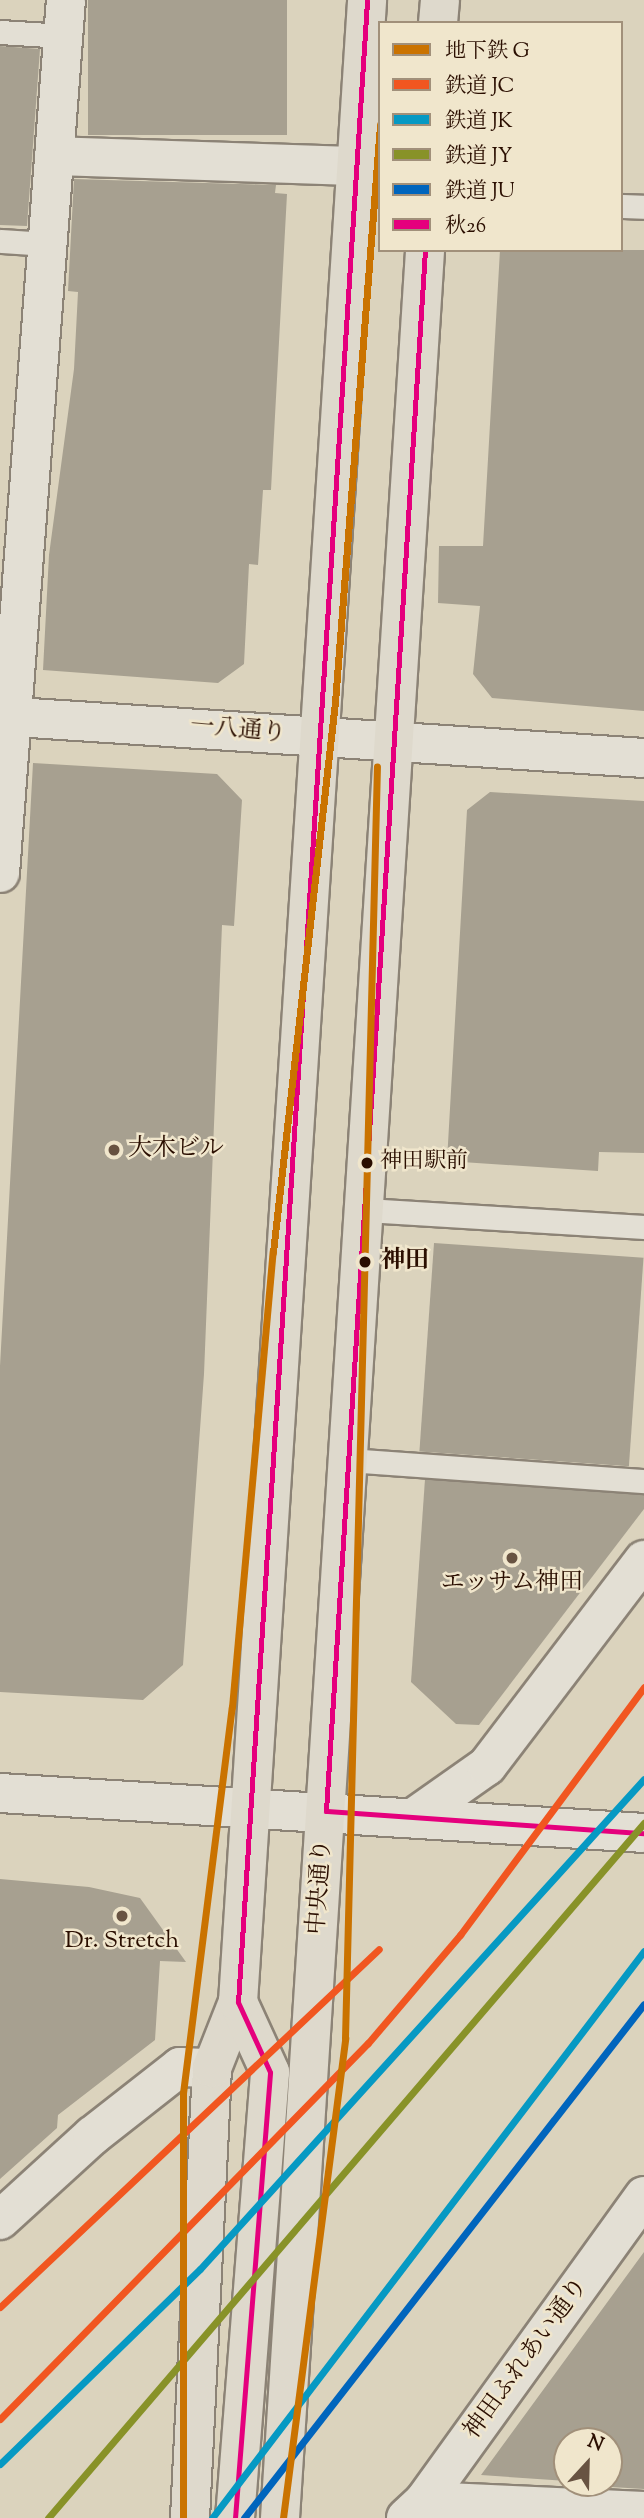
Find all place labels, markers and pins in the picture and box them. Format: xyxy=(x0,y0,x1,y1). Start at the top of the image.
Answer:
place label: 大木ビル xyxy=(128,1136,224,1164)
marker: 大木ビル xyxy=(106,1142,122,1158)
place label: 神田駅前 xyxy=(380,1150,468,1176)
marker: 神田駅前 xyxy=(360,1156,374,1170)
place label: 神田 xyxy=(381,1248,429,1276)
marker: 神田 xyxy=(355,1252,375,1272)
marker: エッサム神田 xyxy=(504,1550,520,1566)
place label: エッサム神田 xyxy=(440,1570,584,1598)
marker: Dr. Stretch xyxy=(114,1908,130,1924)
place label: Dr. Stretch xyxy=(65,1928,179,1956)

